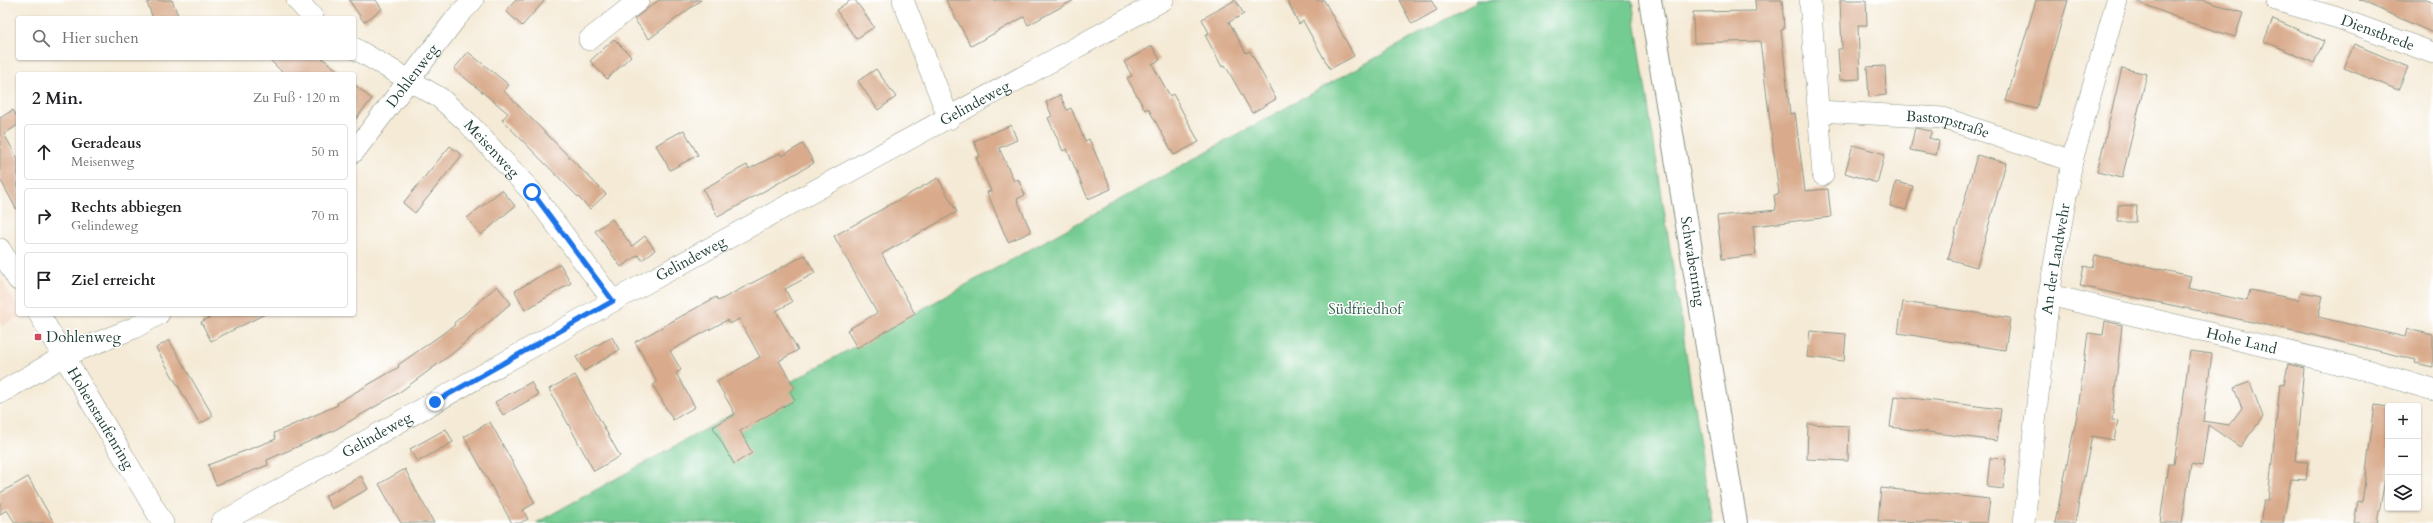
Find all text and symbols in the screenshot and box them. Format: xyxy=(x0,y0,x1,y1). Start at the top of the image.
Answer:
street label: Dienstbrede xyxy=(2338,10,2417,55)
search box xyxy=(16,16,356,60)
icon: search xyxy=(30,27,52,49)
text: Hier suchen xyxy=(62,28,139,48)
street label: Dohlenweg xyxy=(382,39,443,112)
street label: Gelindeweg xyxy=(936,75,1014,130)
text: 2 Min. xyxy=(32,87,83,110)
text: Zu Fuß · 120 m xyxy=(253,89,340,107)
street label: Bastorpstraße xyxy=(1906,106,1992,143)
street label: Meisenweg xyxy=(460,115,524,183)
text: Geradeaus xyxy=(71,133,141,153)
icon: ahead xyxy=(33,141,55,163)
text: 50 m xyxy=(311,143,339,161)
text: Meisenweg xyxy=(71,153,134,171)
route start xyxy=(523,183,541,201)
text: Rechts abbiegen xyxy=(71,197,182,217)
street label: An der Landwehr xyxy=(2037,201,2075,315)
icon: right xyxy=(33,205,55,227)
text: 70 m xyxy=(311,207,339,225)
street label: Schwabenring xyxy=(1676,215,1710,309)
text: Gelindeweg xyxy=(71,217,138,235)
street label: Gelindeweg xyxy=(652,231,730,286)
icon: arrive xyxy=(33,269,55,291)
text: Ziel erreicht xyxy=(71,270,155,290)
park label: Südfriedhof xyxy=(1328,299,1404,319)
street label: Hohe Land xyxy=(2204,323,2279,359)
place label: Dohlenweg xyxy=(46,327,122,347)
marker: Dohlenweg xyxy=(33,332,43,342)
street label: Hohenstaufenring xyxy=(63,363,139,473)
route end xyxy=(426,393,444,411)
map controls xyxy=(2385,403,2421,511)
button: + xyxy=(2385,403,2421,439)
street label: Gelindeweg xyxy=(338,407,416,463)
button: − xyxy=(2385,439,2421,475)
button: layers xyxy=(2385,475,2421,511)

